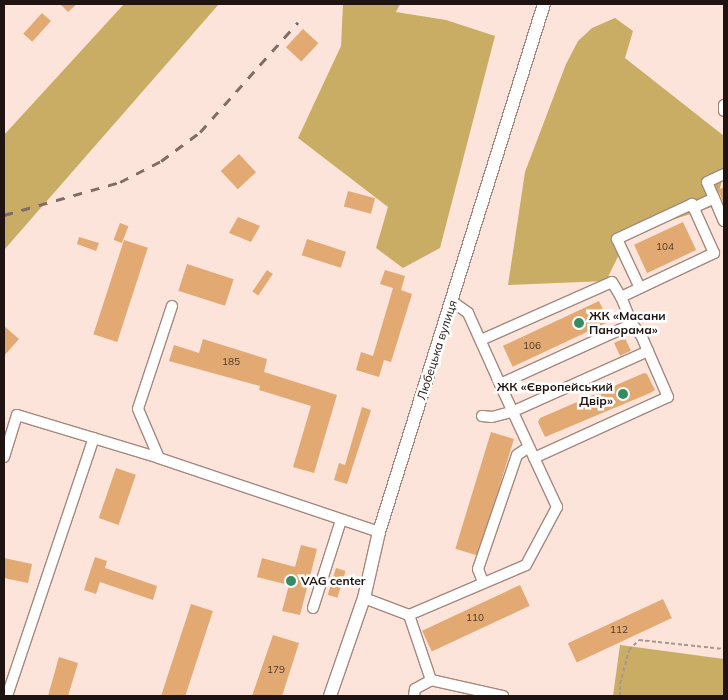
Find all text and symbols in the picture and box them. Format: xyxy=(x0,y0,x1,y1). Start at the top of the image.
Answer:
house number: 104 xyxy=(656,241,674,253)
street label: Любецька вулиця xyxy=(414,298,460,402)
place label: ЖК «Масани Панорама» xyxy=(589,309,666,337)
marker: ЖК «Масани Панорама» xyxy=(573,317,585,329)
house number: 106 xyxy=(523,340,541,352)
house number: 185 xyxy=(222,356,240,368)
place label: ЖК «Європейський Двір» xyxy=(497,380,613,408)
marker: ЖК «Європейський Двір» xyxy=(617,388,629,400)
place label: VAG center xyxy=(301,574,365,588)
marker: VAG center xyxy=(285,575,297,587)
house number: 110 xyxy=(466,612,484,624)
house number: 112 xyxy=(610,624,628,636)
house number: 179 xyxy=(267,664,285,676)

